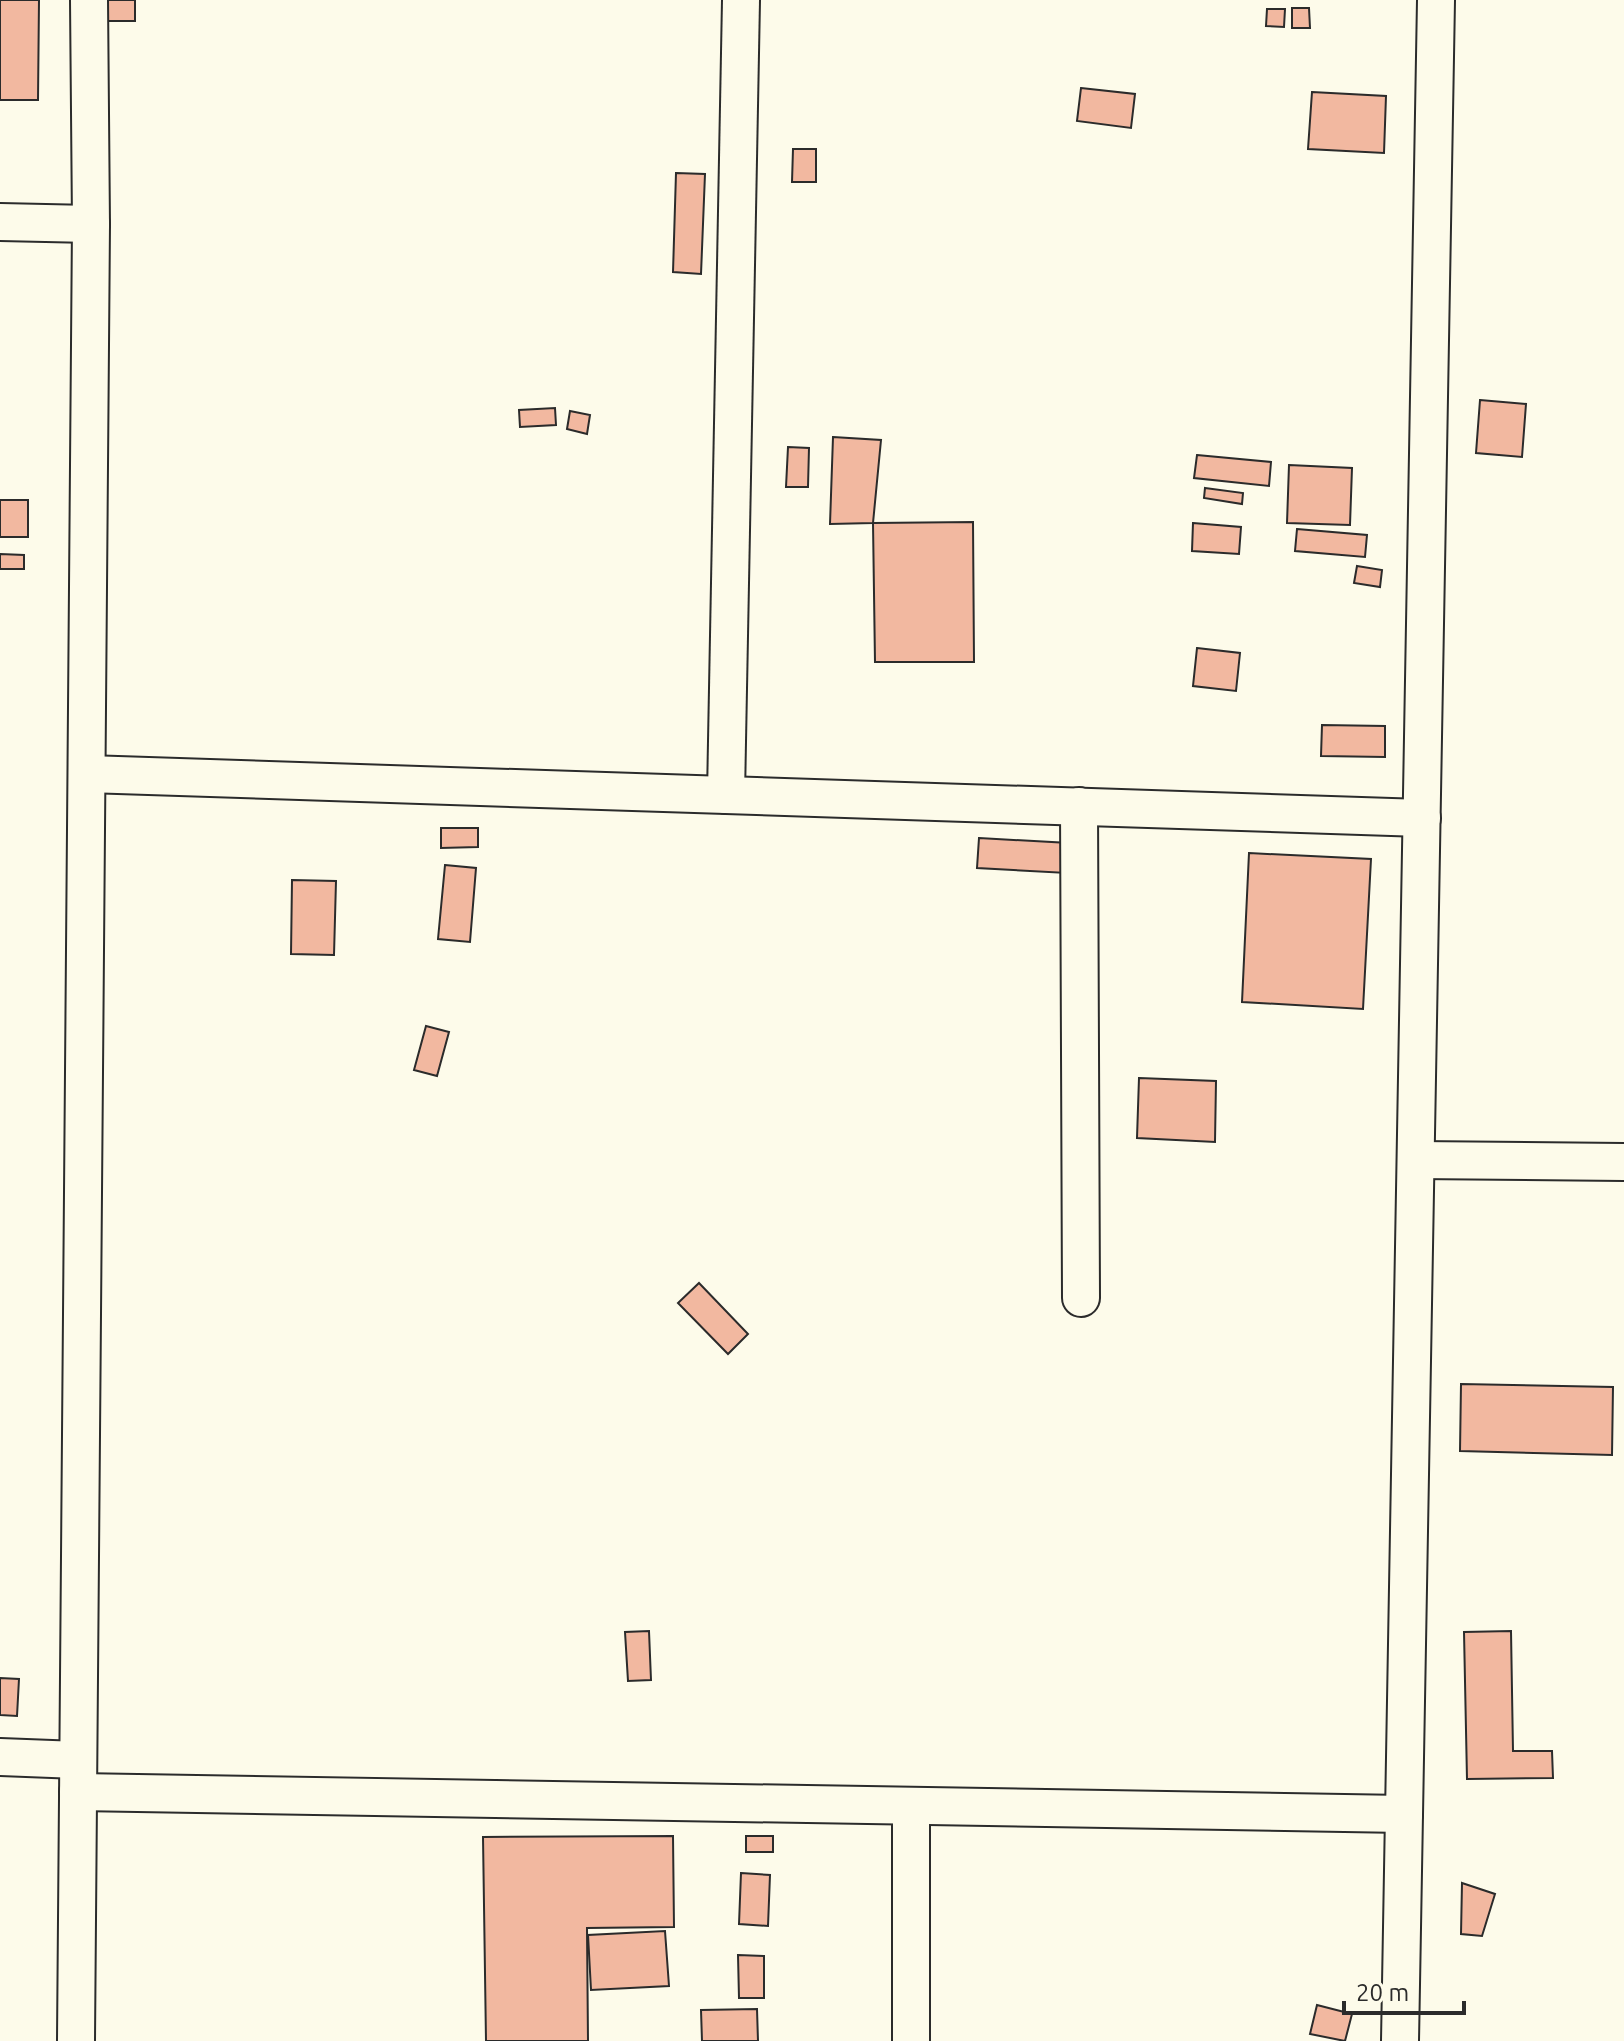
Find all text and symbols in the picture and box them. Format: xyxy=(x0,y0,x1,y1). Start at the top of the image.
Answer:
scale bar xyxy=(1344,1965,1464,2015)
text: 20 m xyxy=(1356,1979,1409,2006)

